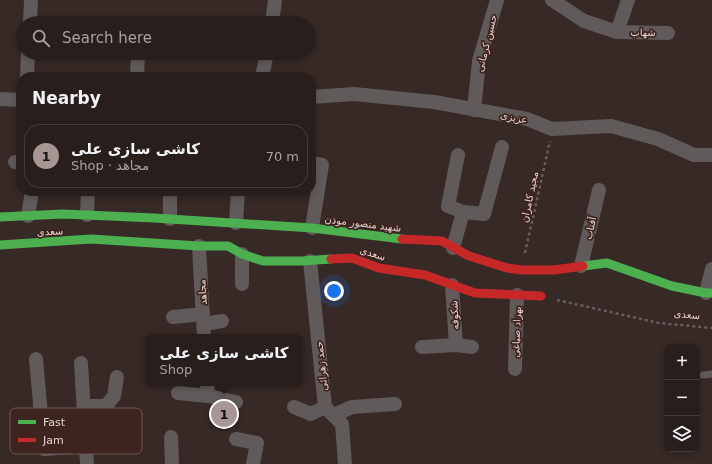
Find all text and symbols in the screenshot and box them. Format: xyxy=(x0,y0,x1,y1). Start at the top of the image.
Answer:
street label: حسین کرمانی xyxy=(474,13,499,73)
search box xyxy=(16,16,316,60)
icon: search xyxy=(30,27,52,49)
street label: شهاب xyxy=(630,27,656,39)
text: Search here xyxy=(62,29,152,47)
text: Nearby xyxy=(32,88,101,108)
street label: عزیزی xyxy=(499,109,529,126)
text: کاشی سازی علی xyxy=(71,140,200,158)
text: 1 xyxy=(41,149,51,164)
text: 70 m xyxy=(266,149,299,164)
text: Shop · مجاهد xyxy=(71,158,149,173)
street label: مجید کامران xyxy=(519,170,540,224)
street label: شهید منصور موذن xyxy=(324,213,402,235)
street label: آفتاب xyxy=(582,214,599,241)
street label: سعدی xyxy=(37,225,63,238)
street label: سعدی xyxy=(359,244,387,263)
street label: مجاهد xyxy=(196,279,209,305)
your location xyxy=(324,281,344,301)
street label: شکوفه xyxy=(448,300,461,330)
street label: بهزاد صباغی xyxy=(510,306,524,358)
street label: سعدی xyxy=(673,308,701,321)
popup xyxy=(145,334,303,386)
street label: حمد زهرائی xyxy=(313,341,330,391)
text: کاشی سازی علی xyxy=(159,344,289,362)
map controls xyxy=(664,344,700,452)
button: + xyxy=(664,344,700,380)
text: Shop xyxy=(159,362,192,377)
button: − xyxy=(664,380,700,416)
pin: 1 xyxy=(211,399,237,429)
legend xyxy=(10,408,142,454)
text: Fast xyxy=(43,416,66,429)
button: layers xyxy=(664,416,700,452)
text: Jam xyxy=(42,434,64,447)

